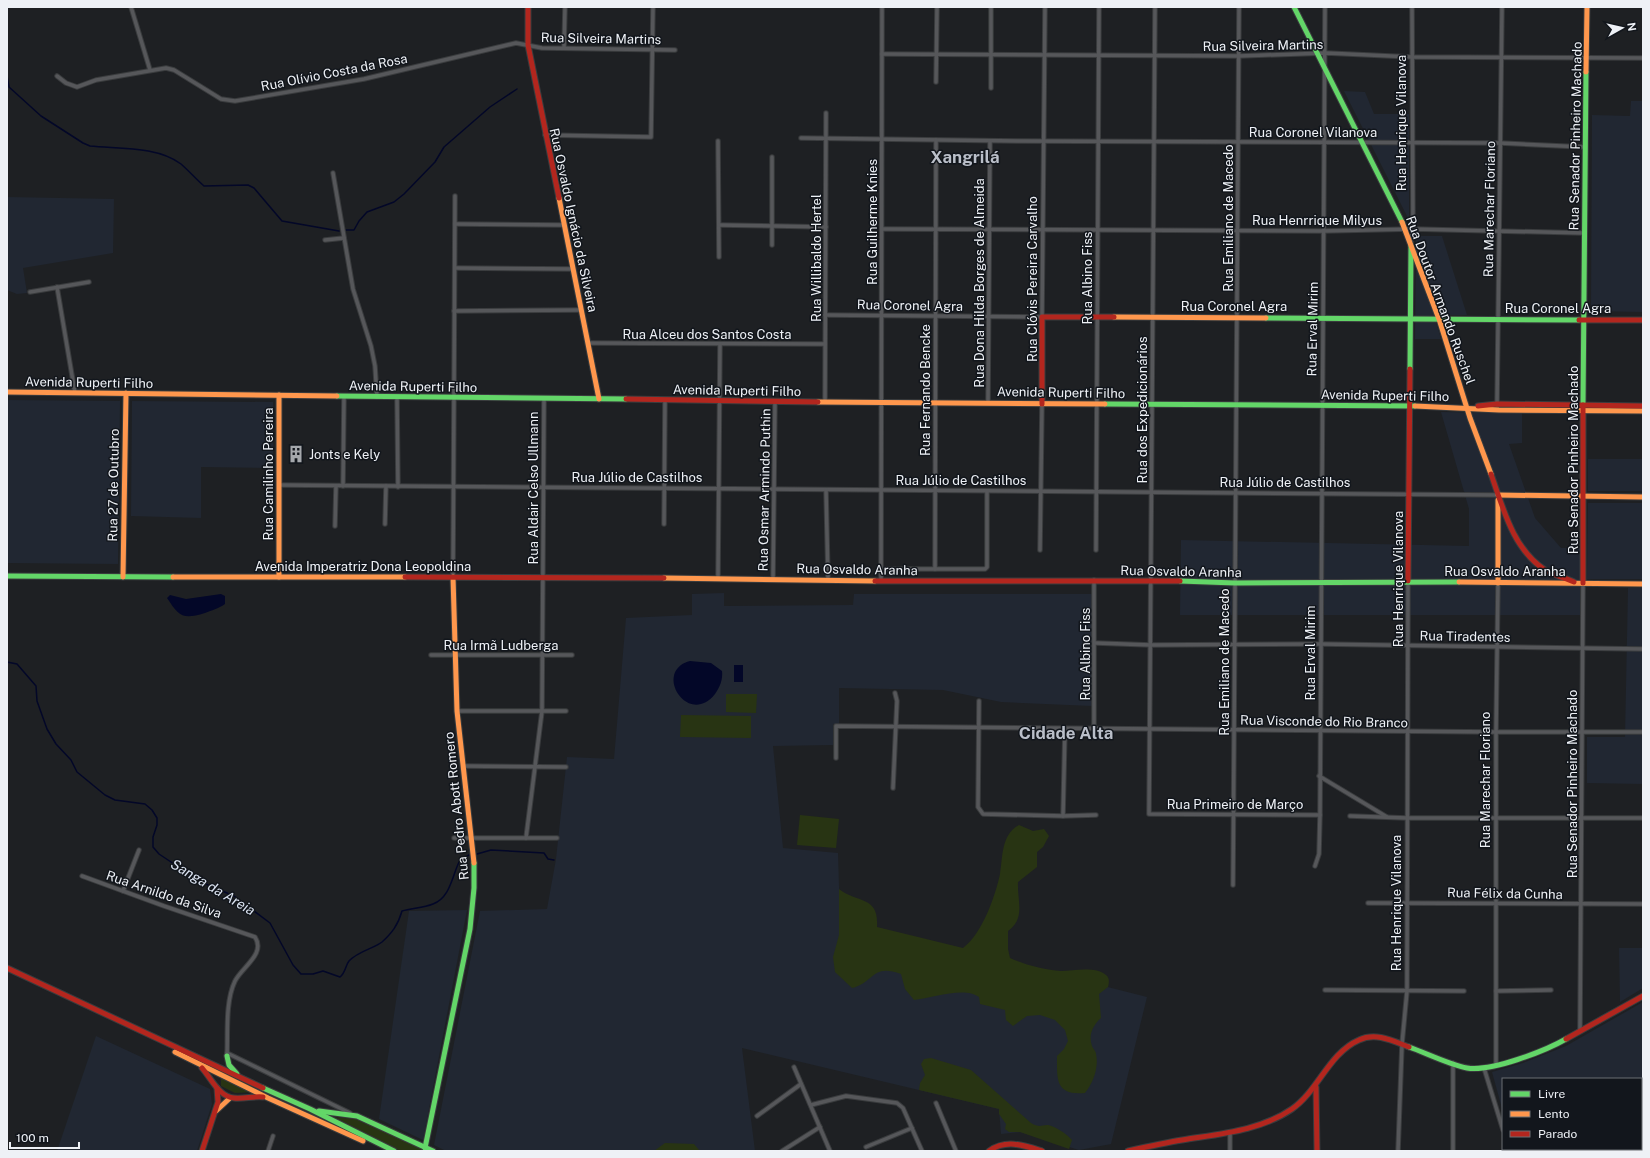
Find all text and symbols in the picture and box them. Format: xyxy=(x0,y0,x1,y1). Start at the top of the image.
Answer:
north arrow xyxy=(1602,8,1642,48)
text: N xyxy=(1625,22,1638,32)
street label: Rua Silveira Martins xyxy=(541,30,661,47)
street label: Rua Silveira Martins xyxy=(1203,37,1323,54)
street label: Rua Senador Pinheiro Machado xyxy=(1566,42,1585,230)
street label: Rua Olívio Costa da Rosa xyxy=(260,51,409,94)
street label: Rua Henrique Vilanova xyxy=(1394,55,1409,191)
street label: Rua Coronel Vilanova xyxy=(1249,125,1377,140)
street label: Rua Osvaldo Ignácio da Silveira xyxy=(547,127,600,313)
street label: Rua Marechar Floriano xyxy=(1481,141,1498,277)
street label: Rua Emiliano de Macedo xyxy=(1221,144,1236,292)
district label: Xangrilá xyxy=(930,147,1000,167)
street label: Rua Guilherme Knies xyxy=(865,159,880,285)
street label: Rua Dona Hilda Borges de Almeida xyxy=(972,178,987,388)
street label: Rua Willibaldo Hertel xyxy=(809,194,824,322)
street label: Rua Clóvis Pereira Carvalho xyxy=(1025,196,1040,362)
street label: Rua Henrrique Milyus xyxy=(1252,213,1382,228)
street label: Rua Doutor Armando Ruschel xyxy=(1403,214,1478,386)
street label: Rua Albino Fiss xyxy=(1080,232,1095,324)
street label: Rua Erval Mirim xyxy=(1304,281,1321,377)
street label: Rua Coronel Agra xyxy=(857,297,963,314)
street label: Rua Coronel Agra xyxy=(1181,299,1287,314)
street label: Rua Coronel Agra xyxy=(1505,301,1611,316)
street label: Rua Fernando Bencke xyxy=(918,324,933,456)
street label: Rua Alceu dos Santos Costa xyxy=(623,327,791,342)
street label: Rua dos Expedicionários xyxy=(1135,336,1150,484)
street label: Rua Senador Pinheiro Machado xyxy=(1566,366,1581,554)
street label: Avenida Ruperti Filho xyxy=(25,374,153,391)
street label: Avenida Ruperti Filho xyxy=(349,378,477,395)
street label: Avenida Ruperti Filho xyxy=(673,382,801,399)
street label: Avenida Ruperti Filho xyxy=(997,384,1125,401)
street label: Avenida Ruperti Filho xyxy=(1321,387,1449,404)
street label: Rua Camilinho Pereira xyxy=(261,408,276,541)
street label: Rua Osmar Armindo Puthin xyxy=(756,408,773,572)
street label: Rua Aldair Celso Ullmann xyxy=(526,411,541,565)
street label: Rua 27 de Outubro xyxy=(105,428,122,542)
building icon: Jonts e Kely xyxy=(286,444,306,464)
place label: Jonts e Kely xyxy=(309,447,380,462)
street label: Rua Júlio de Castilhos xyxy=(572,470,702,485)
street label: Rua Júlio de Castilhos xyxy=(896,473,1026,488)
street label: Rua Júlio de Castilhos xyxy=(1220,475,1350,490)
street label: Rua Henrique Vilanova xyxy=(1391,511,1406,647)
street label: Avenida Imperatriz Dona Leopoldina xyxy=(255,559,471,574)
street label: Rua Osvaldo Aranha xyxy=(796,561,918,578)
street label: Rua Osvaldo Aranha xyxy=(1120,563,1242,580)
street label: Rua Osvaldo Aranha xyxy=(1444,564,1566,579)
street label: Rua Emiliano de Macedo xyxy=(1217,588,1232,736)
street label: Rua Erval Mirim xyxy=(1303,606,1318,700)
street label: Rua Albino Fiss xyxy=(1078,608,1093,700)
street label: Rua Tiradentes xyxy=(1419,628,1510,645)
street label: Rua Irmã Ludberga xyxy=(444,638,558,653)
street label: Rua Senador Pinheiro Machado xyxy=(1565,690,1580,878)
street label: Rua Marechar Floriano xyxy=(1478,712,1493,848)
street label: Rua Visconde do Rio Branco xyxy=(1240,713,1408,730)
district label: Cidade Alta xyxy=(1019,723,1113,743)
street label: Rua Pedro Abott Romero xyxy=(441,731,472,881)
street label: Rua Primeiro de Março xyxy=(1167,797,1303,812)
street label: Rua Henrique Vilanova xyxy=(1389,835,1404,971)
water label: Sanga da Areia xyxy=(168,856,258,918)
street label: Rua Arnildo da Silva xyxy=(104,868,223,921)
street label: Rua Félix da Cunha xyxy=(1447,885,1563,902)
legend xyxy=(1502,1078,1642,1150)
text: Livre xyxy=(1538,1087,1566,1101)
text: Lento xyxy=(1538,1107,1570,1121)
scale bar xyxy=(10,1124,79,1150)
text: Parado xyxy=(1538,1127,1577,1141)
text: 100 m xyxy=(16,1131,49,1145)

